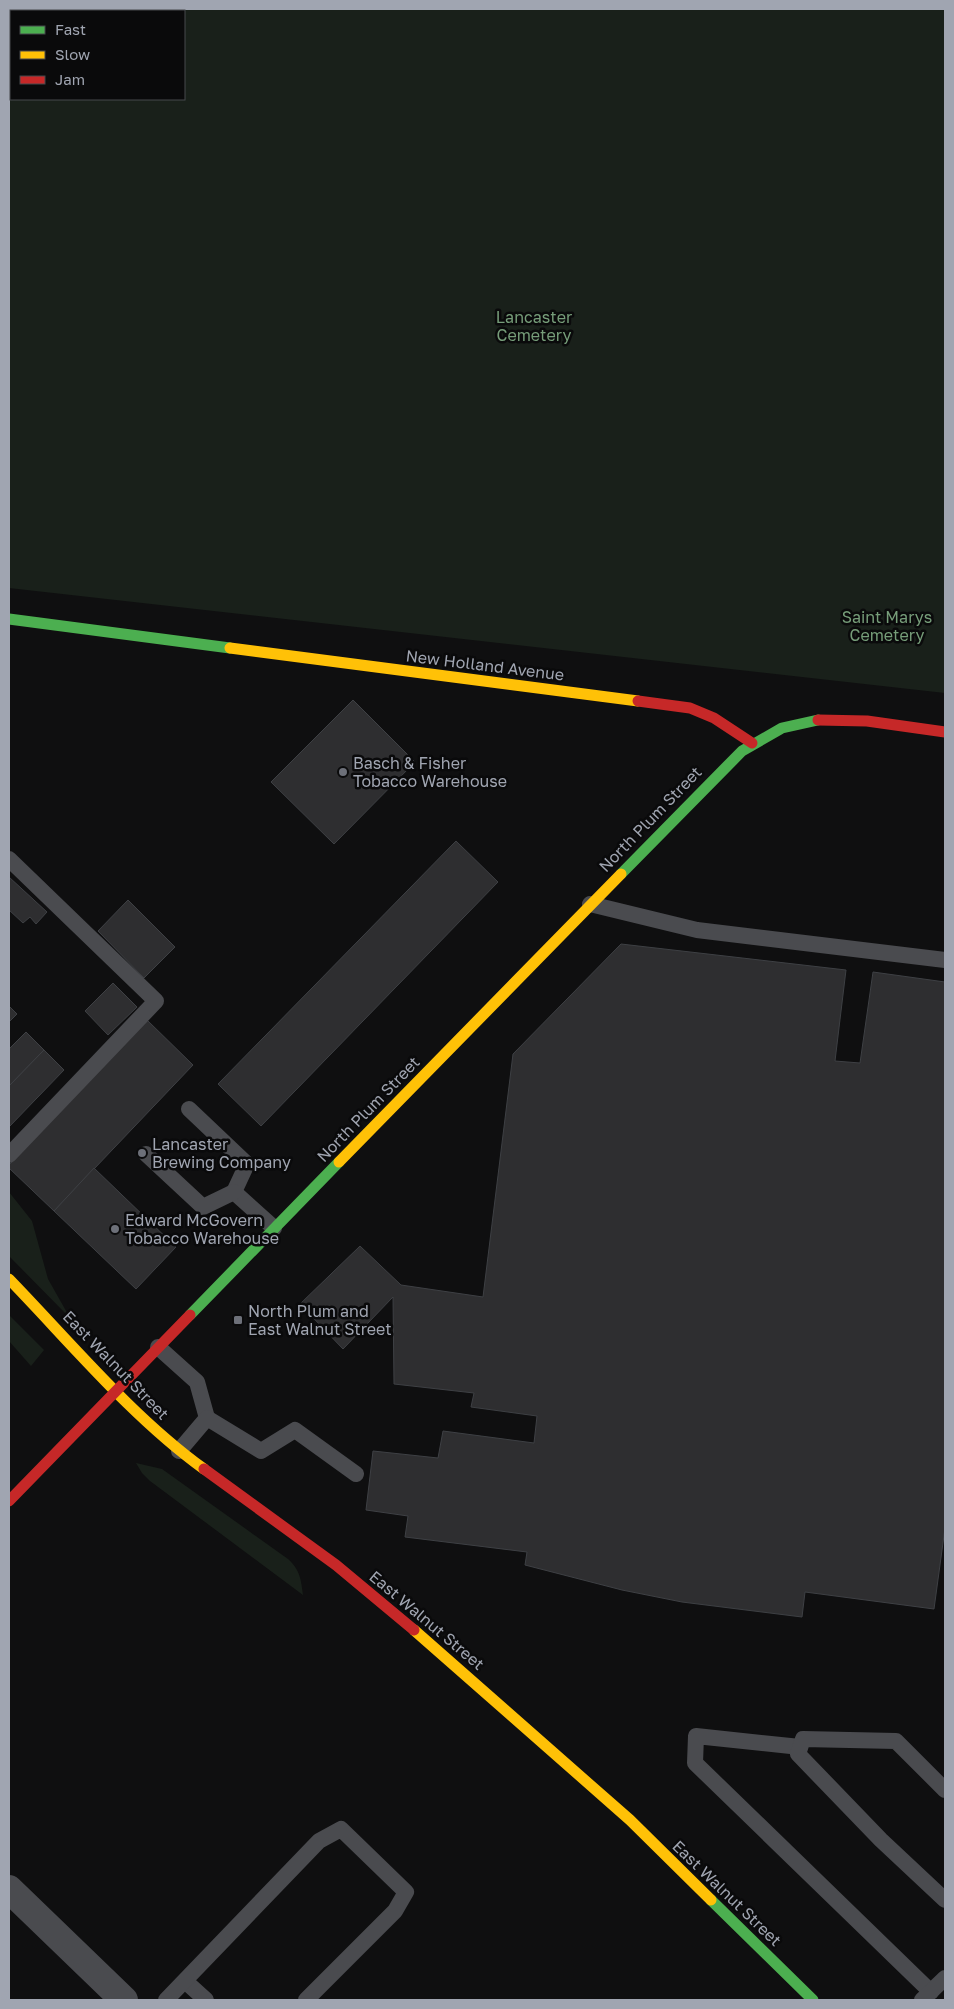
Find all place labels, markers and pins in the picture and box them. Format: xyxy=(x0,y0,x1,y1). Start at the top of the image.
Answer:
place label: Basch & Fisher Tobacco Warehouse xyxy=(353,753,507,791)
marker: Basch & Fisher Tobacco Warehouse xyxy=(337,766,349,778)
place label: Lancaster Brewing Company xyxy=(152,1134,291,1172)
marker: Lancaster Brewing Company xyxy=(136,1147,148,1159)
place label: Edward McGovern Tobacco Warehouse xyxy=(125,1210,279,1248)
marker: Edward McGovern Tobacco Warehouse xyxy=(109,1223,121,1235)
place label: North Plum and East Walnut Street xyxy=(248,1301,392,1339)
marker: North Plum and East Walnut Street xyxy=(232,1314,244,1326)

